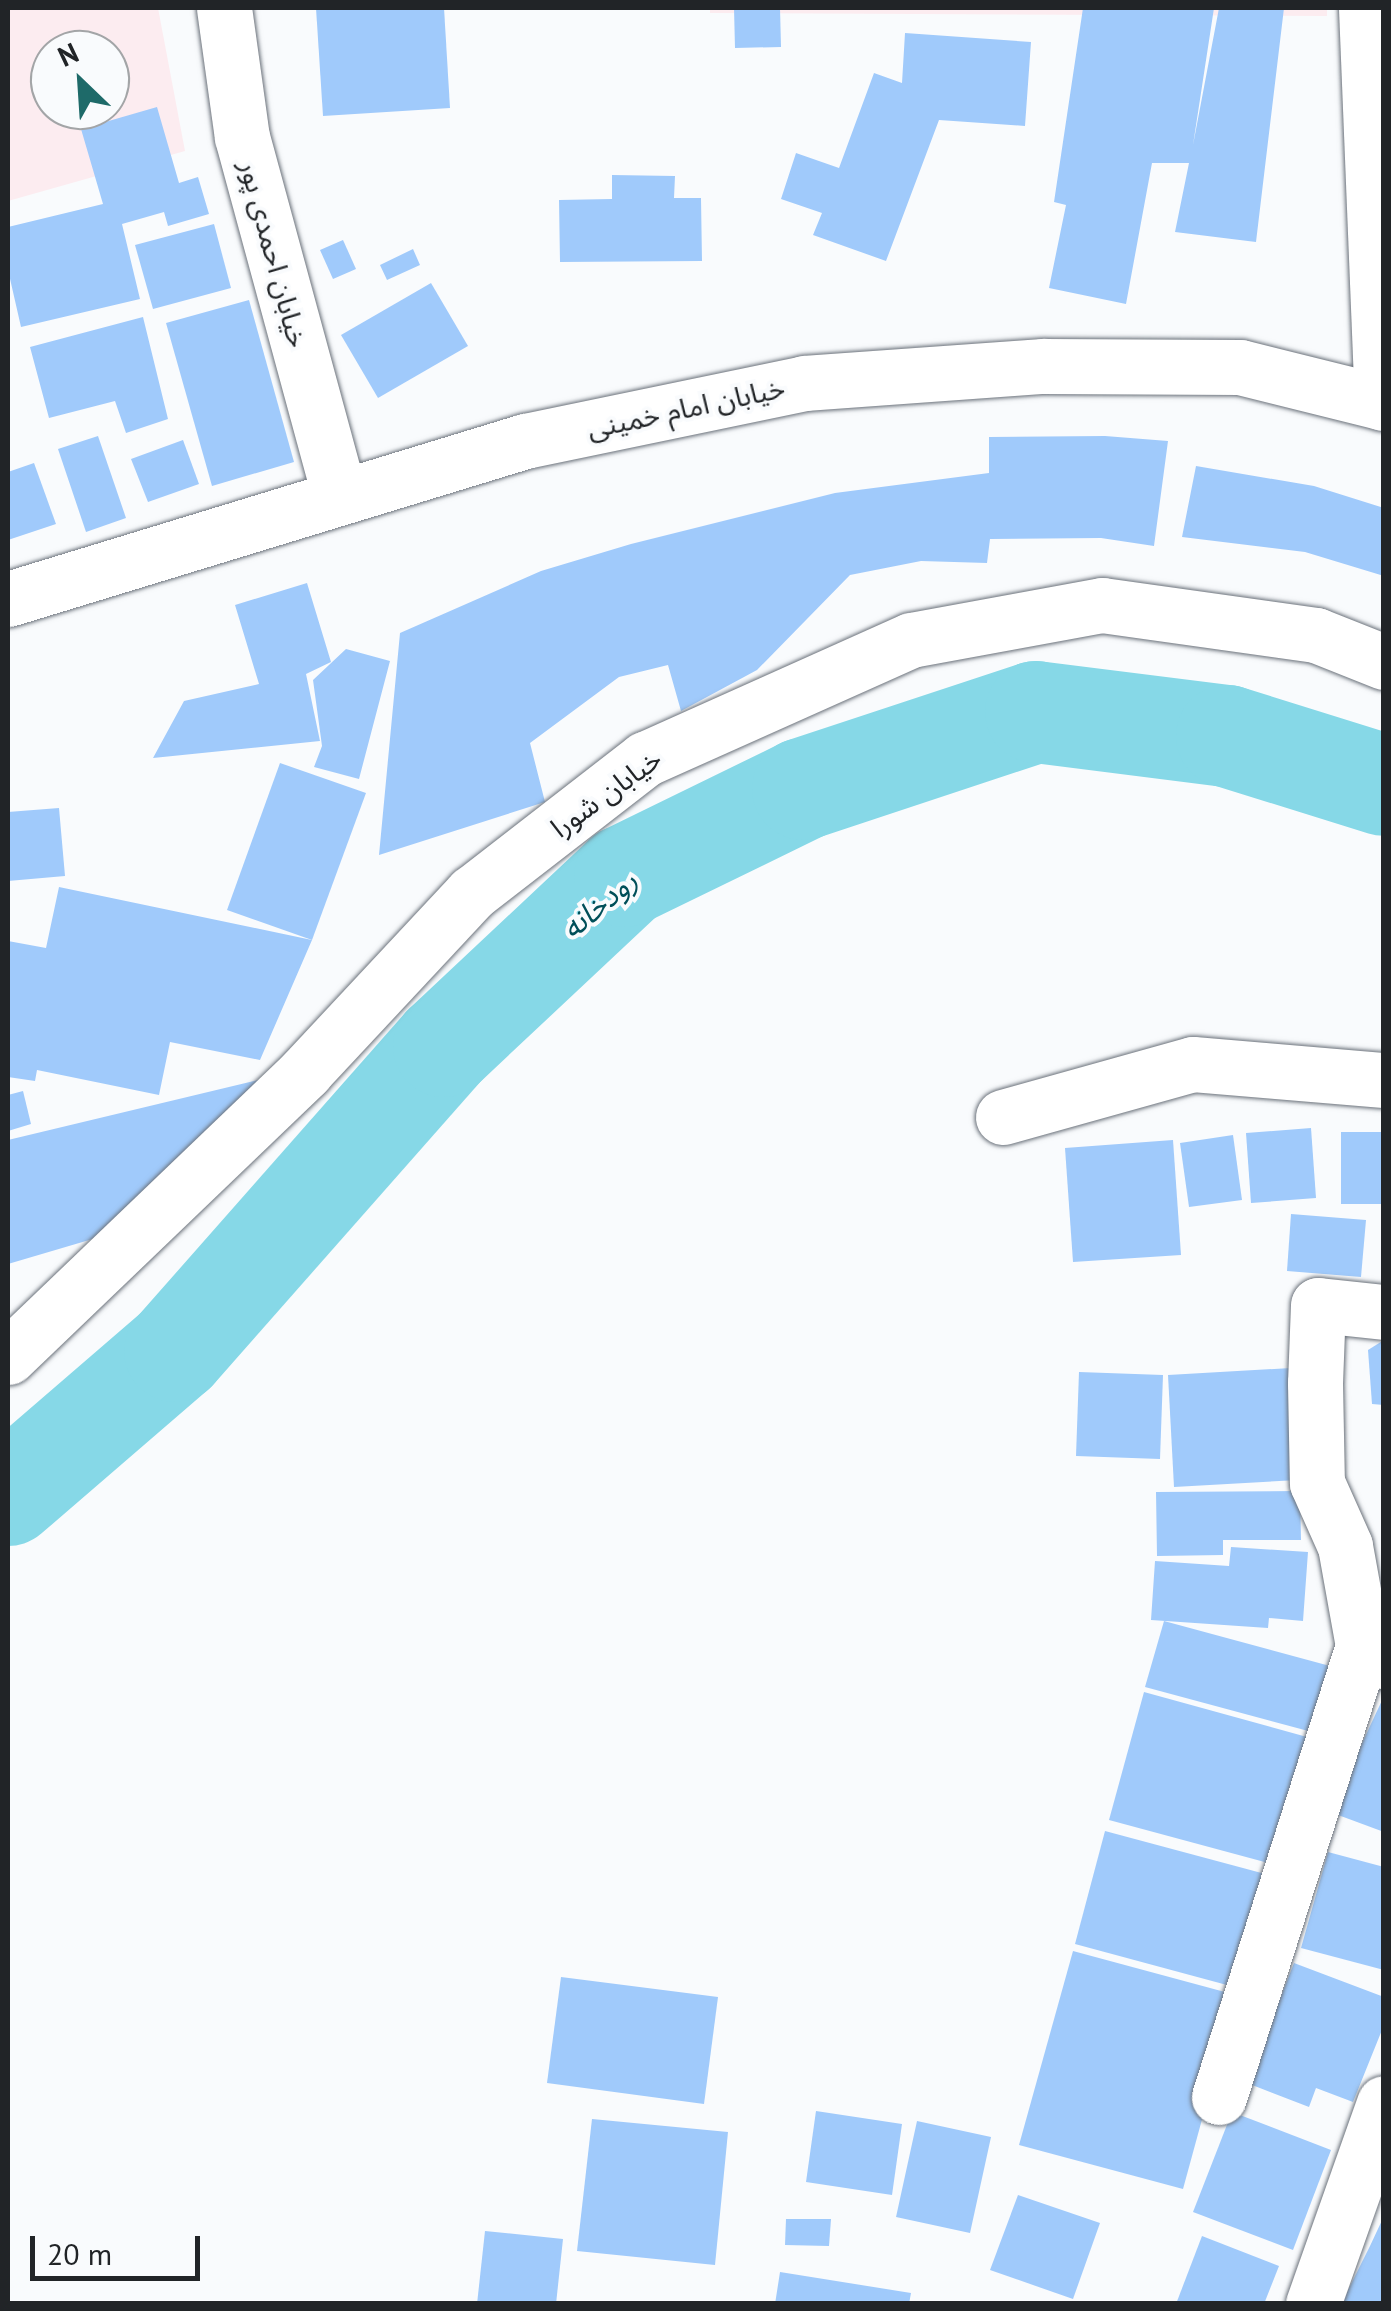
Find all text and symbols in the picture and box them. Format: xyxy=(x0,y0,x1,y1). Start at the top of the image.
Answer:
north arrow xyxy=(30,30,130,130)
text: N xyxy=(52,34,84,75)
street label: خیابان احمدی پور xyxy=(233,157,315,351)
street label: خیابان امام خمینی xyxy=(584,371,788,445)
street label: خیابان شورا xyxy=(544,742,668,844)
water label: رودخانه xyxy=(554,862,644,946)
scale bar xyxy=(35,2216,205,2278)
text: 20 m xyxy=(47,2234,112,2273)

